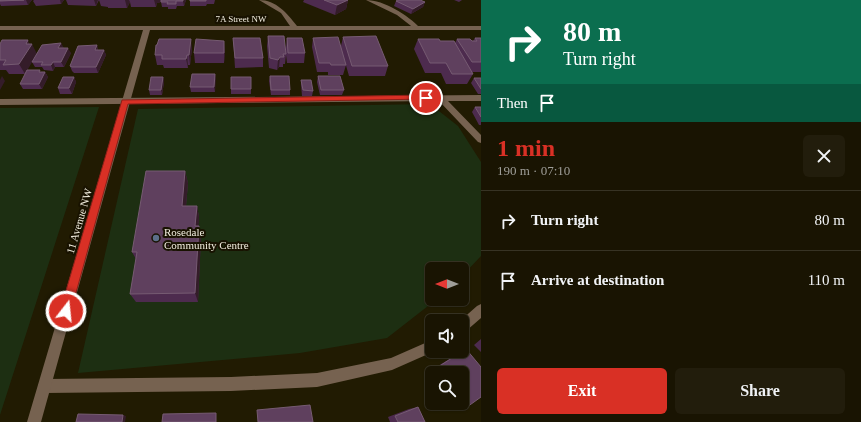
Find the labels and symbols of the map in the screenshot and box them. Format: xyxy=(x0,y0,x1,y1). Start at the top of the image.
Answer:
street label: 7A Street NW xyxy=(216,14,267,24)
pin xyxy=(409,81,443,115)
street label: 11 Avenue NW xyxy=(64,186,94,255)
place label: Rosedale Community Centre xyxy=(164,226,249,251)
marker: Rosedale Community Centre xyxy=(151,233,161,243)
north arrow xyxy=(425,262,469,306)
position arrow xyxy=(45,290,87,332)

